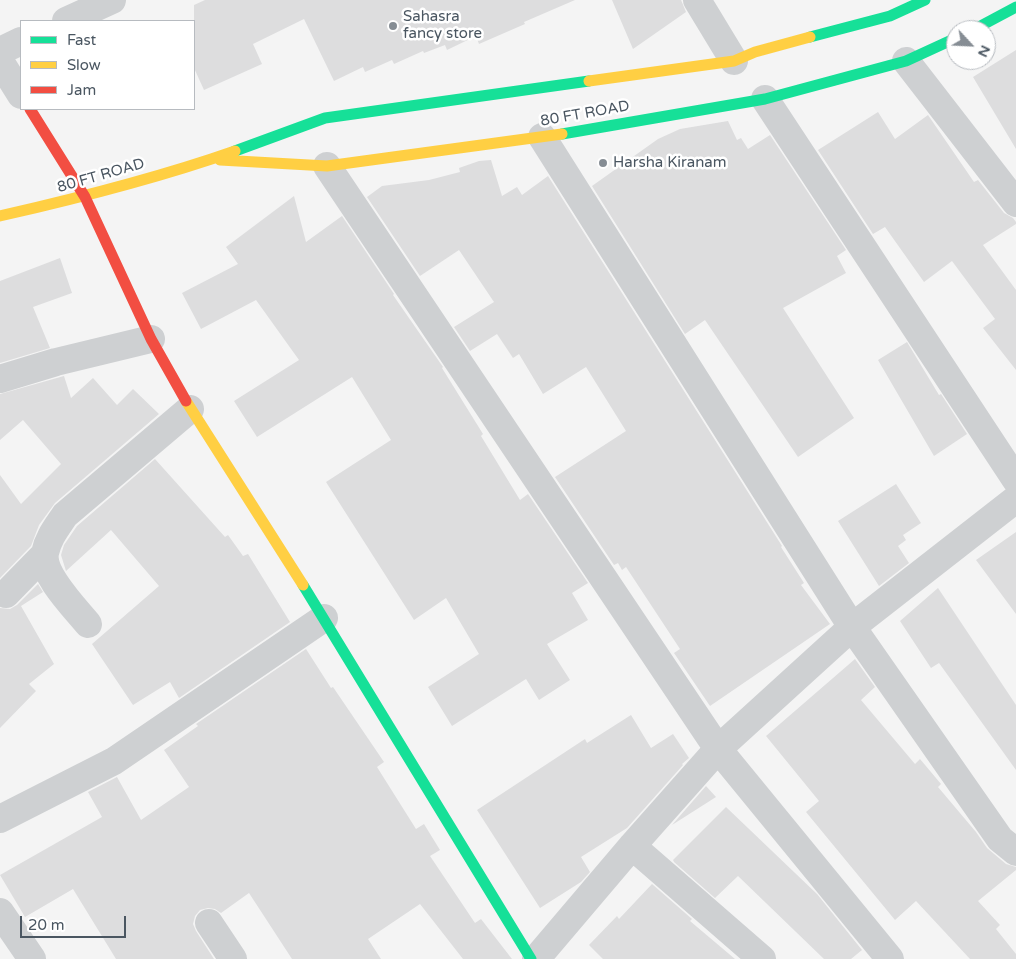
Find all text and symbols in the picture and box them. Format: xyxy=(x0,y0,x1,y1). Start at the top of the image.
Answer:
place label: Sahasra fancy store xyxy=(403,8,482,43)
legend xyxy=(20,20,195,110)
marker: Sahasra fancy store xyxy=(387,20,399,32)
north arrow xyxy=(946,20,996,70)
text: Fast xyxy=(67,31,96,49)
text: N xyxy=(974,42,994,60)
text: Slow xyxy=(67,56,101,74)
text: Jam xyxy=(67,81,96,99)
street label: 80 FT ROAD xyxy=(539,97,631,131)
place label: Harsha Kiranam xyxy=(613,154,726,172)
street label: 80 FT ROAD xyxy=(55,155,147,197)
marker: Harsha Kiranam xyxy=(597,157,609,169)
scale bar xyxy=(22,906,129,938)
text: 20 m xyxy=(28,916,65,934)

